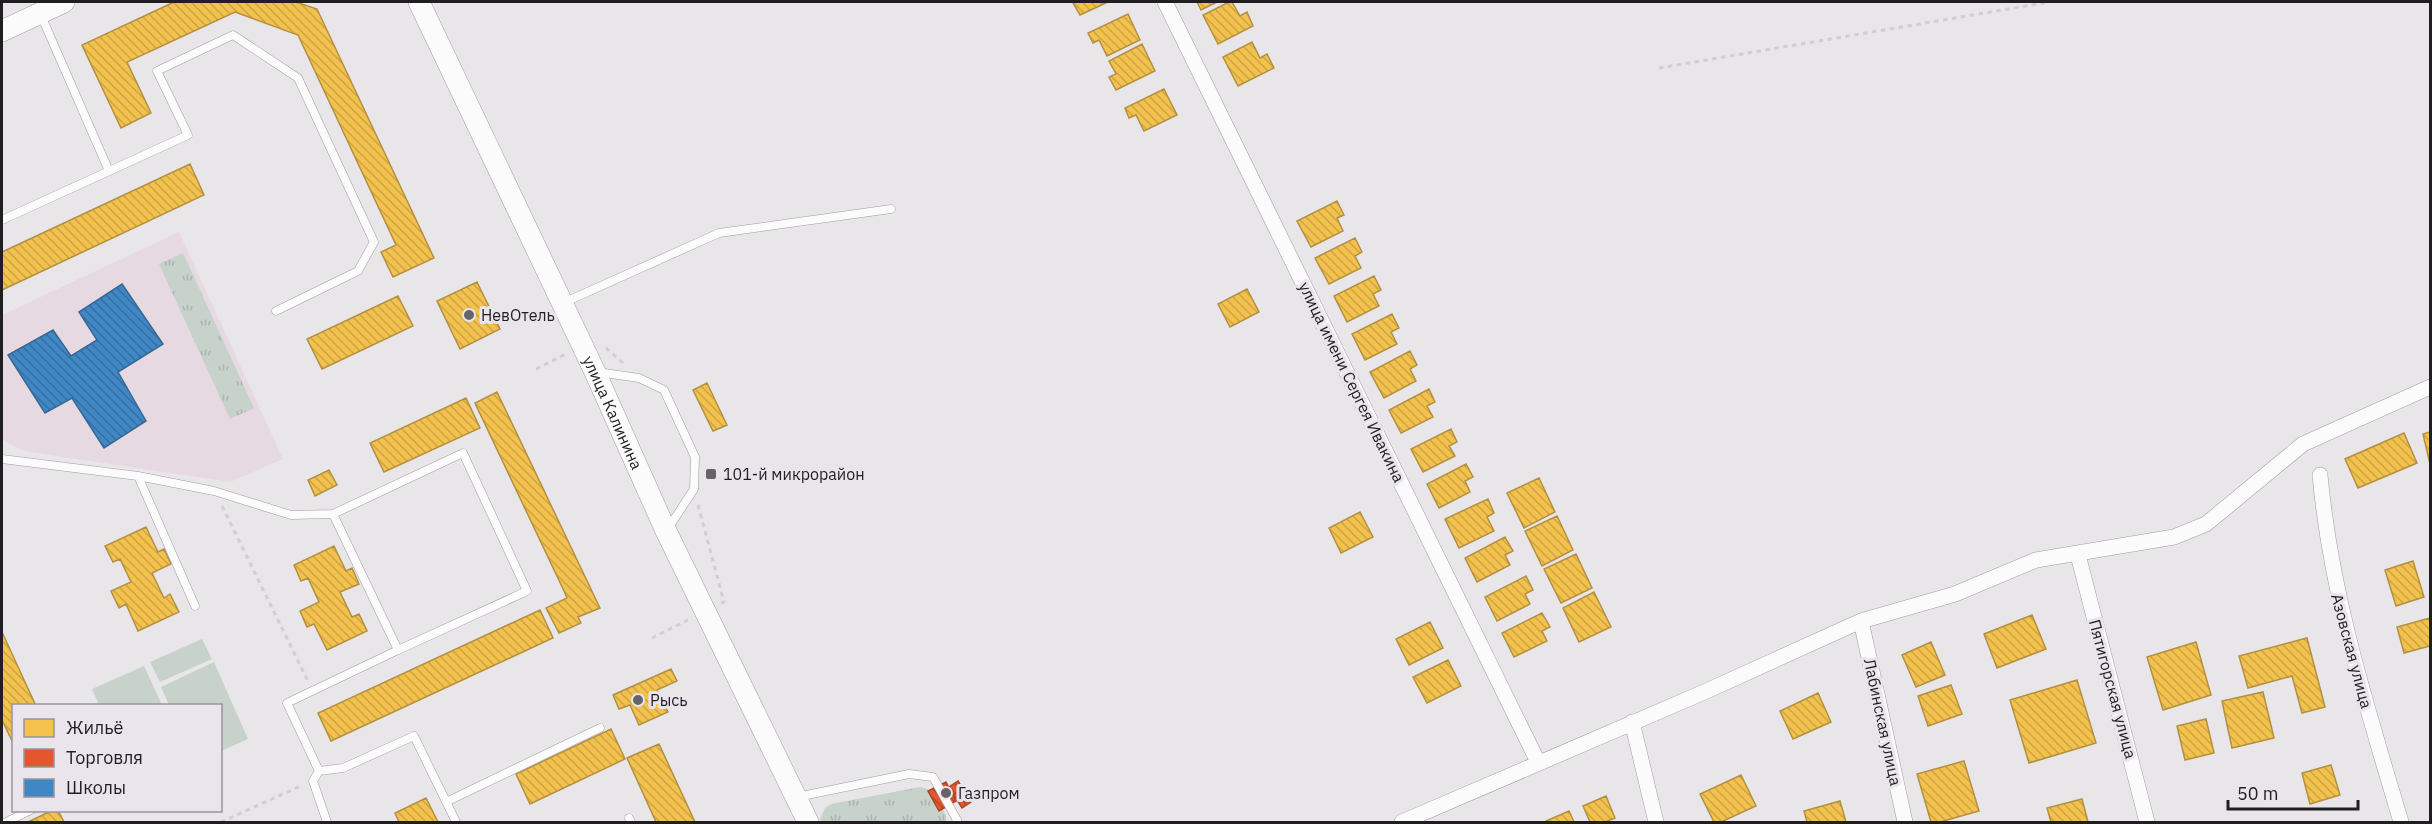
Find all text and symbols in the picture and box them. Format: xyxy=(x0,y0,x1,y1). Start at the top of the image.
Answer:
street label: улица имени Сергея Ивакина xyxy=(1295,278,1410,486)
place label: НевОтель xyxy=(481,305,555,325)
marker: НевОтель xyxy=(462,308,476,322)
street label: улица Калинина xyxy=(579,352,647,473)
place label: 101-й микрорайон xyxy=(723,464,865,484)
marker: 101-й микрорайон xyxy=(704,467,718,481)
street label: Азовская улица xyxy=(2327,591,2377,711)
street label: Пятигорская улица xyxy=(2085,617,2141,761)
street label: Лабинская улица xyxy=(1860,657,1906,788)
place label: Рысь xyxy=(650,690,688,710)
marker: Рысь xyxy=(631,693,645,707)
legend xyxy=(12,704,222,812)
text: Жильё xyxy=(66,716,124,739)
text: Торговля xyxy=(66,746,143,769)
scale bar xyxy=(2228,773,2358,811)
text: Школы xyxy=(66,776,126,799)
text: 50 m xyxy=(2237,782,2279,805)
place label: Газпром xyxy=(958,783,1020,803)
marker: Газпром xyxy=(939,786,953,800)

